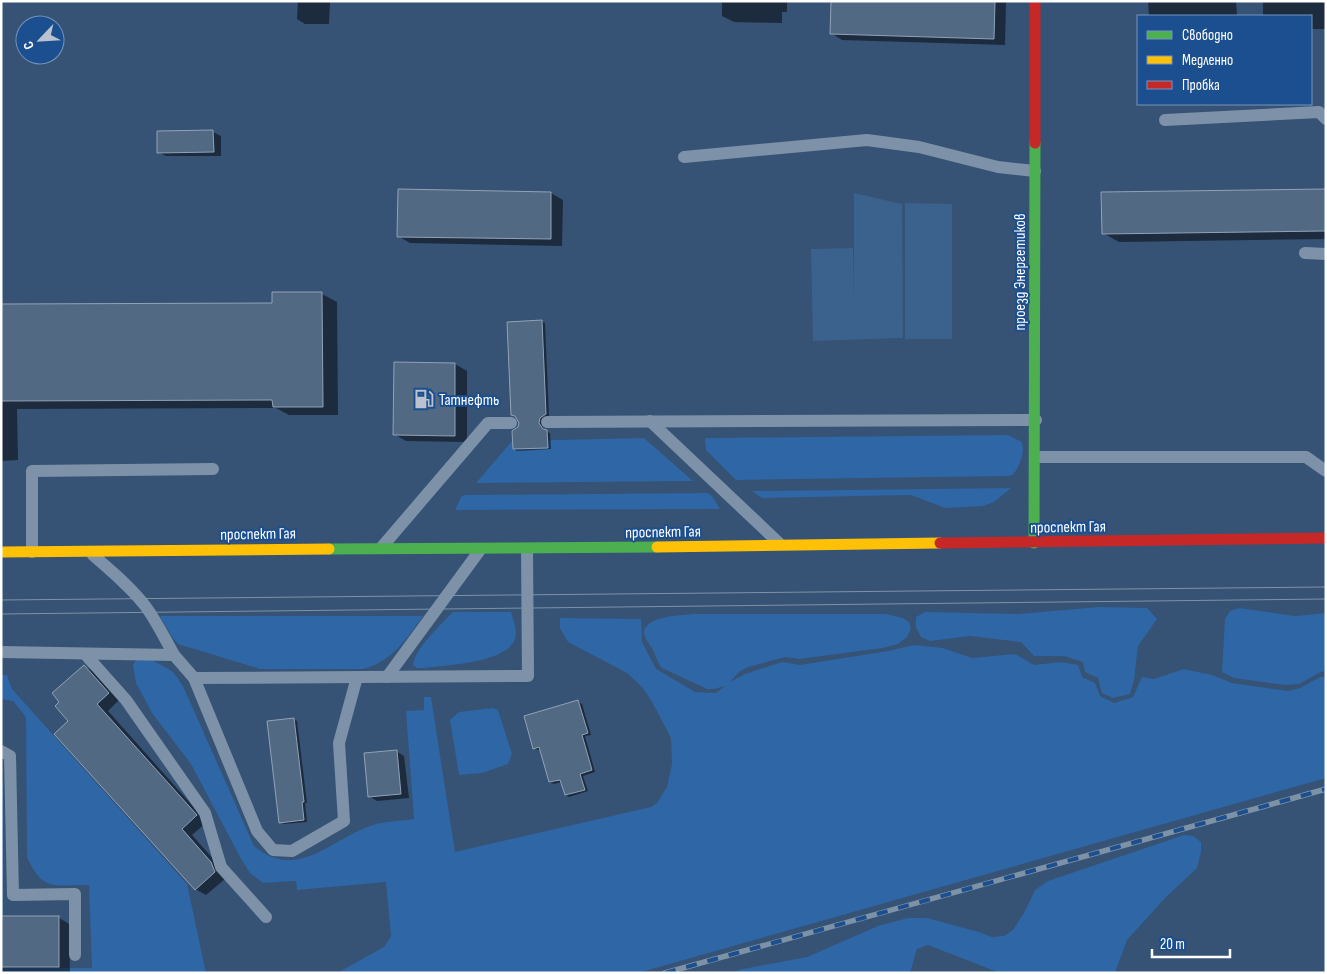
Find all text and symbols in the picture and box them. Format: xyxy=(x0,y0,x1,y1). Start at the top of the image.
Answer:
north arrow xyxy=(15,15,65,65)
legend xyxy=(1137,15,1312,105)
text: Свободно xyxy=(1182,26,1233,45)
text: С xyxy=(19,38,38,52)
text: Медленно xyxy=(1182,51,1233,70)
text: Пробка xyxy=(1182,76,1220,95)
street label: проезд Энергетиков xyxy=(1011,213,1030,331)
fuel station icon: Татнефть xyxy=(413,388,435,410)
place label: Татнефть xyxy=(439,391,499,410)
street label: проспект Гая xyxy=(1030,517,1106,538)
street label: проспект Гая xyxy=(625,522,701,543)
street label: проспект Гая xyxy=(220,524,296,545)
scale bar xyxy=(1152,926,1230,958)
text: 20 m xyxy=(1160,935,1185,954)

